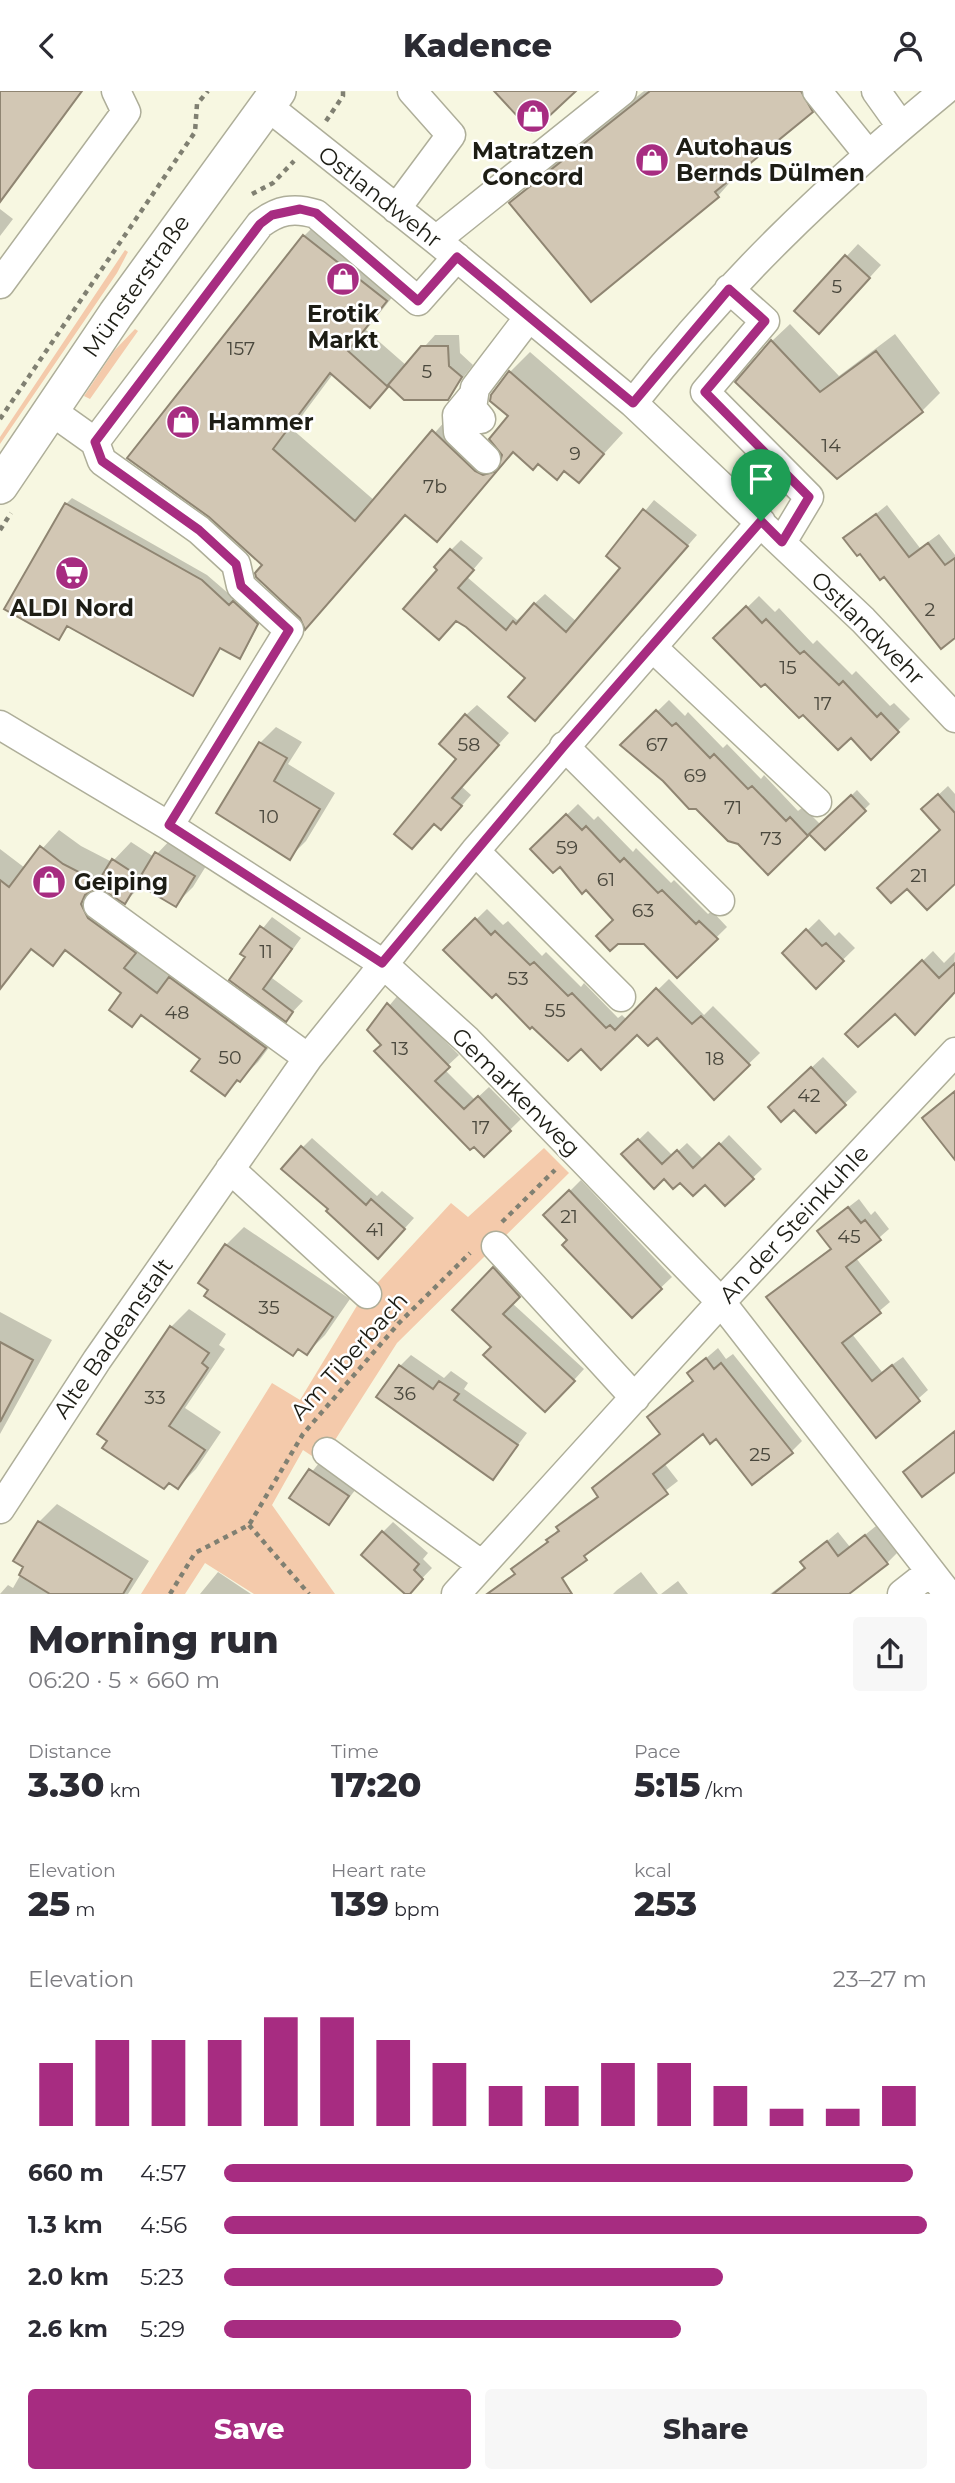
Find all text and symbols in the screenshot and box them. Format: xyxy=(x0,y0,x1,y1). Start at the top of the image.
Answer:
text: Kadence xyxy=(403,26,552,65)
icon: back xyxy=(28,27,66,65)
icon: person xyxy=(889,27,927,65)
shop icon: Matratzen Concord xyxy=(514,97,552,135)
place label: Autohaus Bernds Dülmen xyxy=(675,133,865,187)
place label: Matratzen Concord xyxy=(472,137,594,191)
street label: Ostlandwehr xyxy=(313,140,447,254)
shop icon: Autohaus Bernds Dülmen xyxy=(633,141,671,179)
street label: Münsterstraße xyxy=(76,209,196,363)
shop icon: Erotik Markt xyxy=(324,260,362,298)
house number: 5 xyxy=(832,275,843,298)
place label: Erotik Markt xyxy=(307,300,380,354)
house number: 157 xyxy=(227,337,255,360)
house number: 5 xyxy=(422,360,433,383)
shop icon: Hammer xyxy=(164,403,202,441)
place label: Hammer xyxy=(208,408,314,436)
house number: 14 xyxy=(821,434,841,457)
house number: 9 xyxy=(569,442,581,465)
pin xyxy=(731,449,791,521)
icon: arrive xyxy=(742,460,780,498)
house number: 7b xyxy=(423,475,447,498)
supermarket icon: ALDI Nord xyxy=(53,554,91,592)
street label: Ostlandwehr xyxy=(805,565,931,691)
place label: ALDI Nord xyxy=(9,594,134,622)
house number: 2 xyxy=(925,598,936,621)
house number: 15 xyxy=(779,656,797,679)
house number: 17 xyxy=(814,692,832,715)
house number: 58 xyxy=(458,733,480,756)
house number: 67 xyxy=(646,733,668,756)
house number: 69 xyxy=(683,764,707,787)
house number: 71 xyxy=(724,796,742,819)
house number: 10 xyxy=(259,805,279,828)
house number: 73 xyxy=(760,827,782,850)
house number: 59 xyxy=(556,836,578,859)
shop icon: Geiping xyxy=(30,863,68,901)
house number: 21 xyxy=(910,864,928,887)
place label: Geiping xyxy=(74,868,168,896)
house number: 61 xyxy=(597,868,615,891)
house number: 63 xyxy=(632,899,654,922)
house number: 11 xyxy=(259,940,273,963)
house number: 53 xyxy=(507,967,529,990)
house number: 55 xyxy=(544,999,566,1022)
house number: 48 xyxy=(165,1001,189,1024)
street label: Gemarkenweg xyxy=(446,1022,586,1162)
house number: 13 xyxy=(391,1037,409,1060)
house number: 50 xyxy=(218,1046,242,1069)
house number: 18 xyxy=(706,1047,724,1070)
house number: 42 xyxy=(797,1084,821,1107)
house number: 17 xyxy=(472,1116,490,1139)
street label: An der Steinkuhle xyxy=(713,1139,875,1309)
house number: 21 xyxy=(560,1205,578,1228)
house number: 41 xyxy=(366,1218,384,1241)
house number: 45 xyxy=(837,1225,861,1248)
street label: Alte Badeanstalt xyxy=(47,1252,179,1424)
street label: Am Tiberbach xyxy=(284,1286,414,1426)
house number: 35 xyxy=(258,1296,280,1319)
house number: 36 xyxy=(394,1382,416,1405)
house number: 33 xyxy=(144,1386,166,1409)
house number: 25 xyxy=(749,1443,771,1466)
text: Morning run xyxy=(28,1616,279,1663)
button: share xyxy=(853,1617,927,1691)
text: 06:20 · 5 × 660 m xyxy=(28,1666,220,1694)
text: Distance xyxy=(28,1740,111,1763)
text: Time xyxy=(331,1740,379,1763)
text: Pace xyxy=(634,1740,681,1763)
text: 3.30 xyxy=(28,1763,104,1806)
text: 17:20 xyxy=(331,1763,421,1806)
text: 5:15 xyxy=(634,1763,701,1806)
text: km xyxy=(104,1779,141,1802)
text: /km xyxy=(701,1779,743,1802)
text: Elevation xyxy=(28,1859,116,1882)
text: Heart rate xyxy=(331,1859,426,1882)
text: kcal xyxy=(634,1859,672,1882)
text: 25 xyxy=(28,1882,70,1925)
text: 139 xyxy=(331,1882,389,1925)
text: 253 xyxy=(634,1882,697,1925)
text: m xyxy=(70,1898,95,1921)
text: bpm xyxy=(389,1898,440,1921)
text: Elevation xyxy=(28,1965,134,1993)
text: 23–27 m xyxy=(833,1965,927,1993)
text: 660 m xyxy=(28,2159,104,2187)
text: 4:57 xyxy=(140,2159,186,2187)
text: 1.3 km xyxy=(28,2211,103,2239)
text: 4:56 xyxy=(140,2211,187,2239)
text: 2.0 km xyxy=(28,2263,109,2291)
text: 5:23 xyxy=(140,2263,184,2291)
text: 2.6 km xyxy=(28,2315,108,2343)
text: 5:29 xyxy=(140,2315,185,2343)
button: Save xyxy=(28,2389,471,2469)
button: Share xyxy=(485,2389,927,2469)

